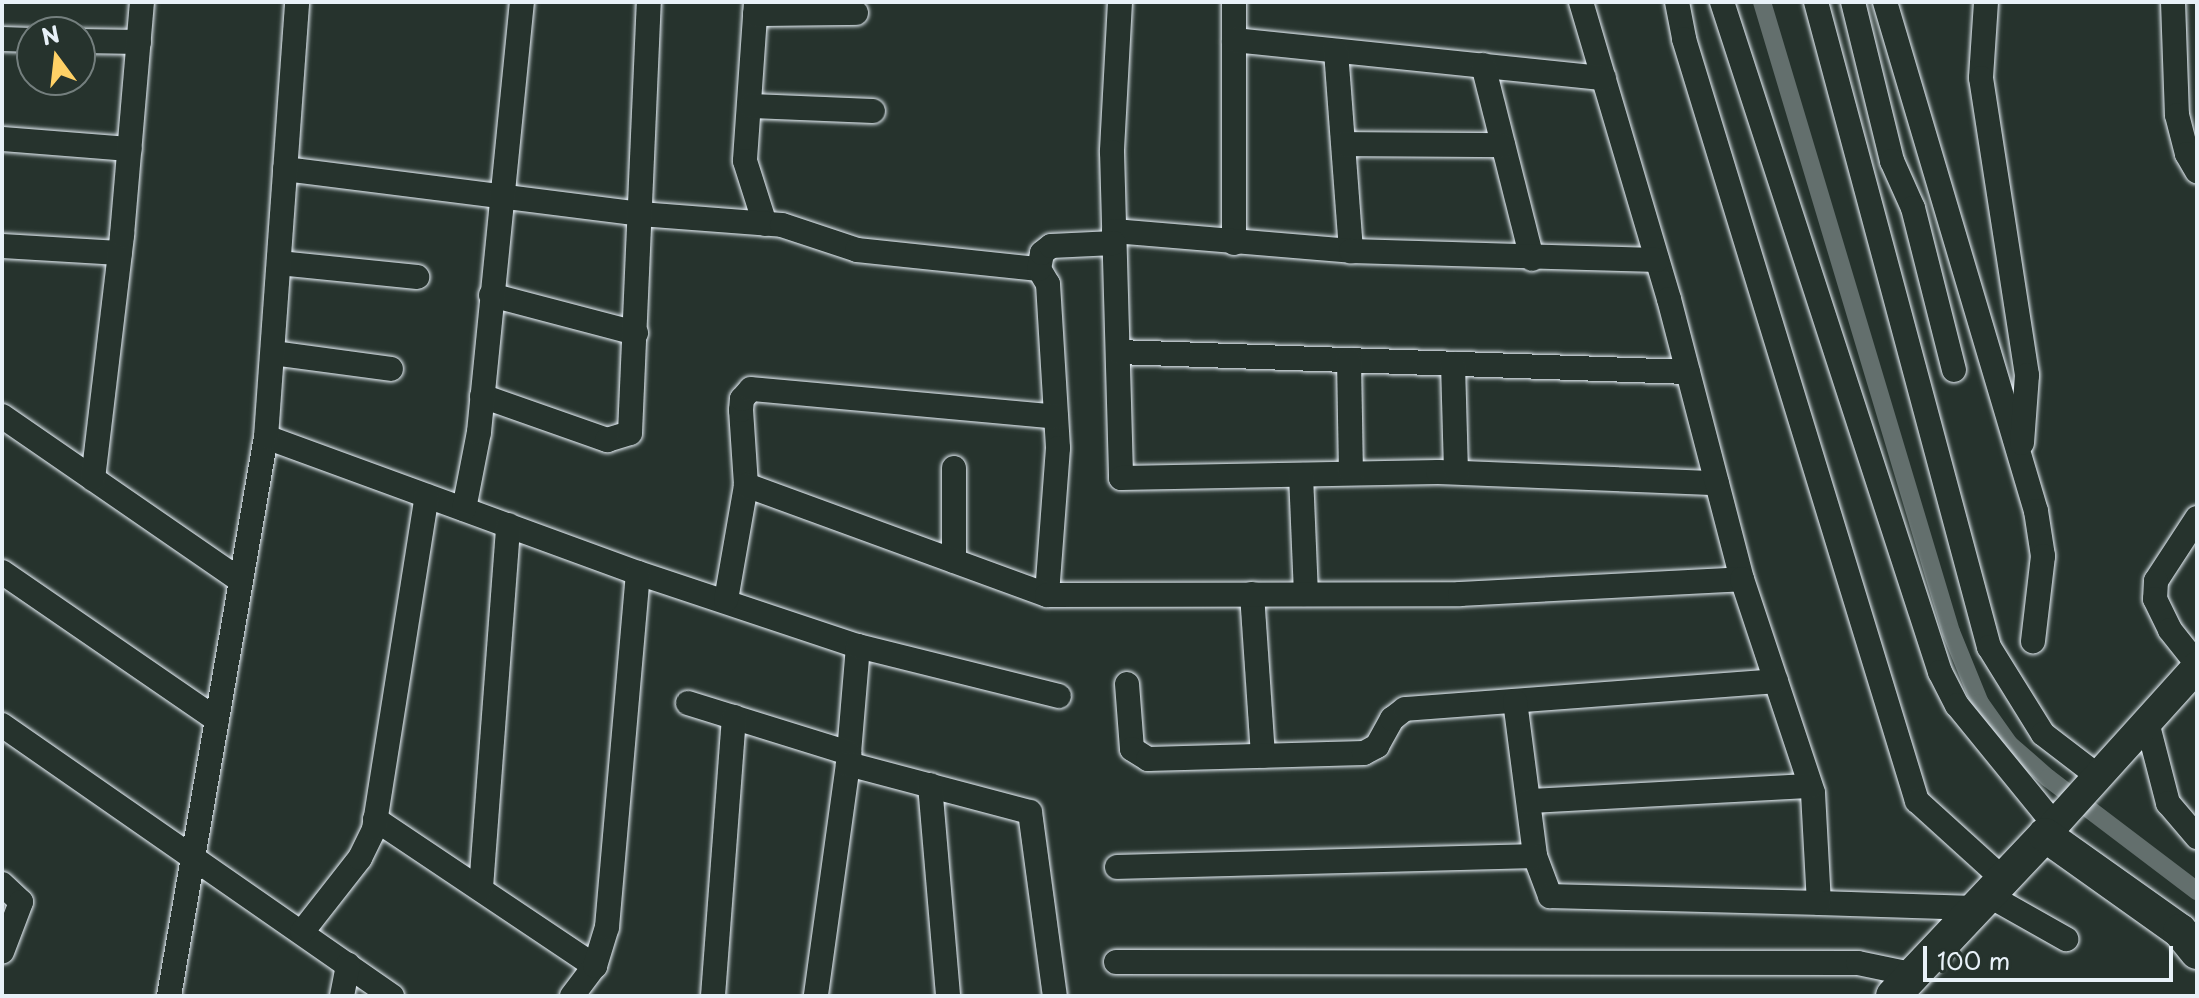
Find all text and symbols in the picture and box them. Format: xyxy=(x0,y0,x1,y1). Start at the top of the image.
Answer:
north arrow xyxy=(16,16,96,96)
text: N xyxy=(37,16,63,52)
scale bar xyxy=(1927,930,2177,980)
text: 100 m xyxy=(1937,942,2010,978)

